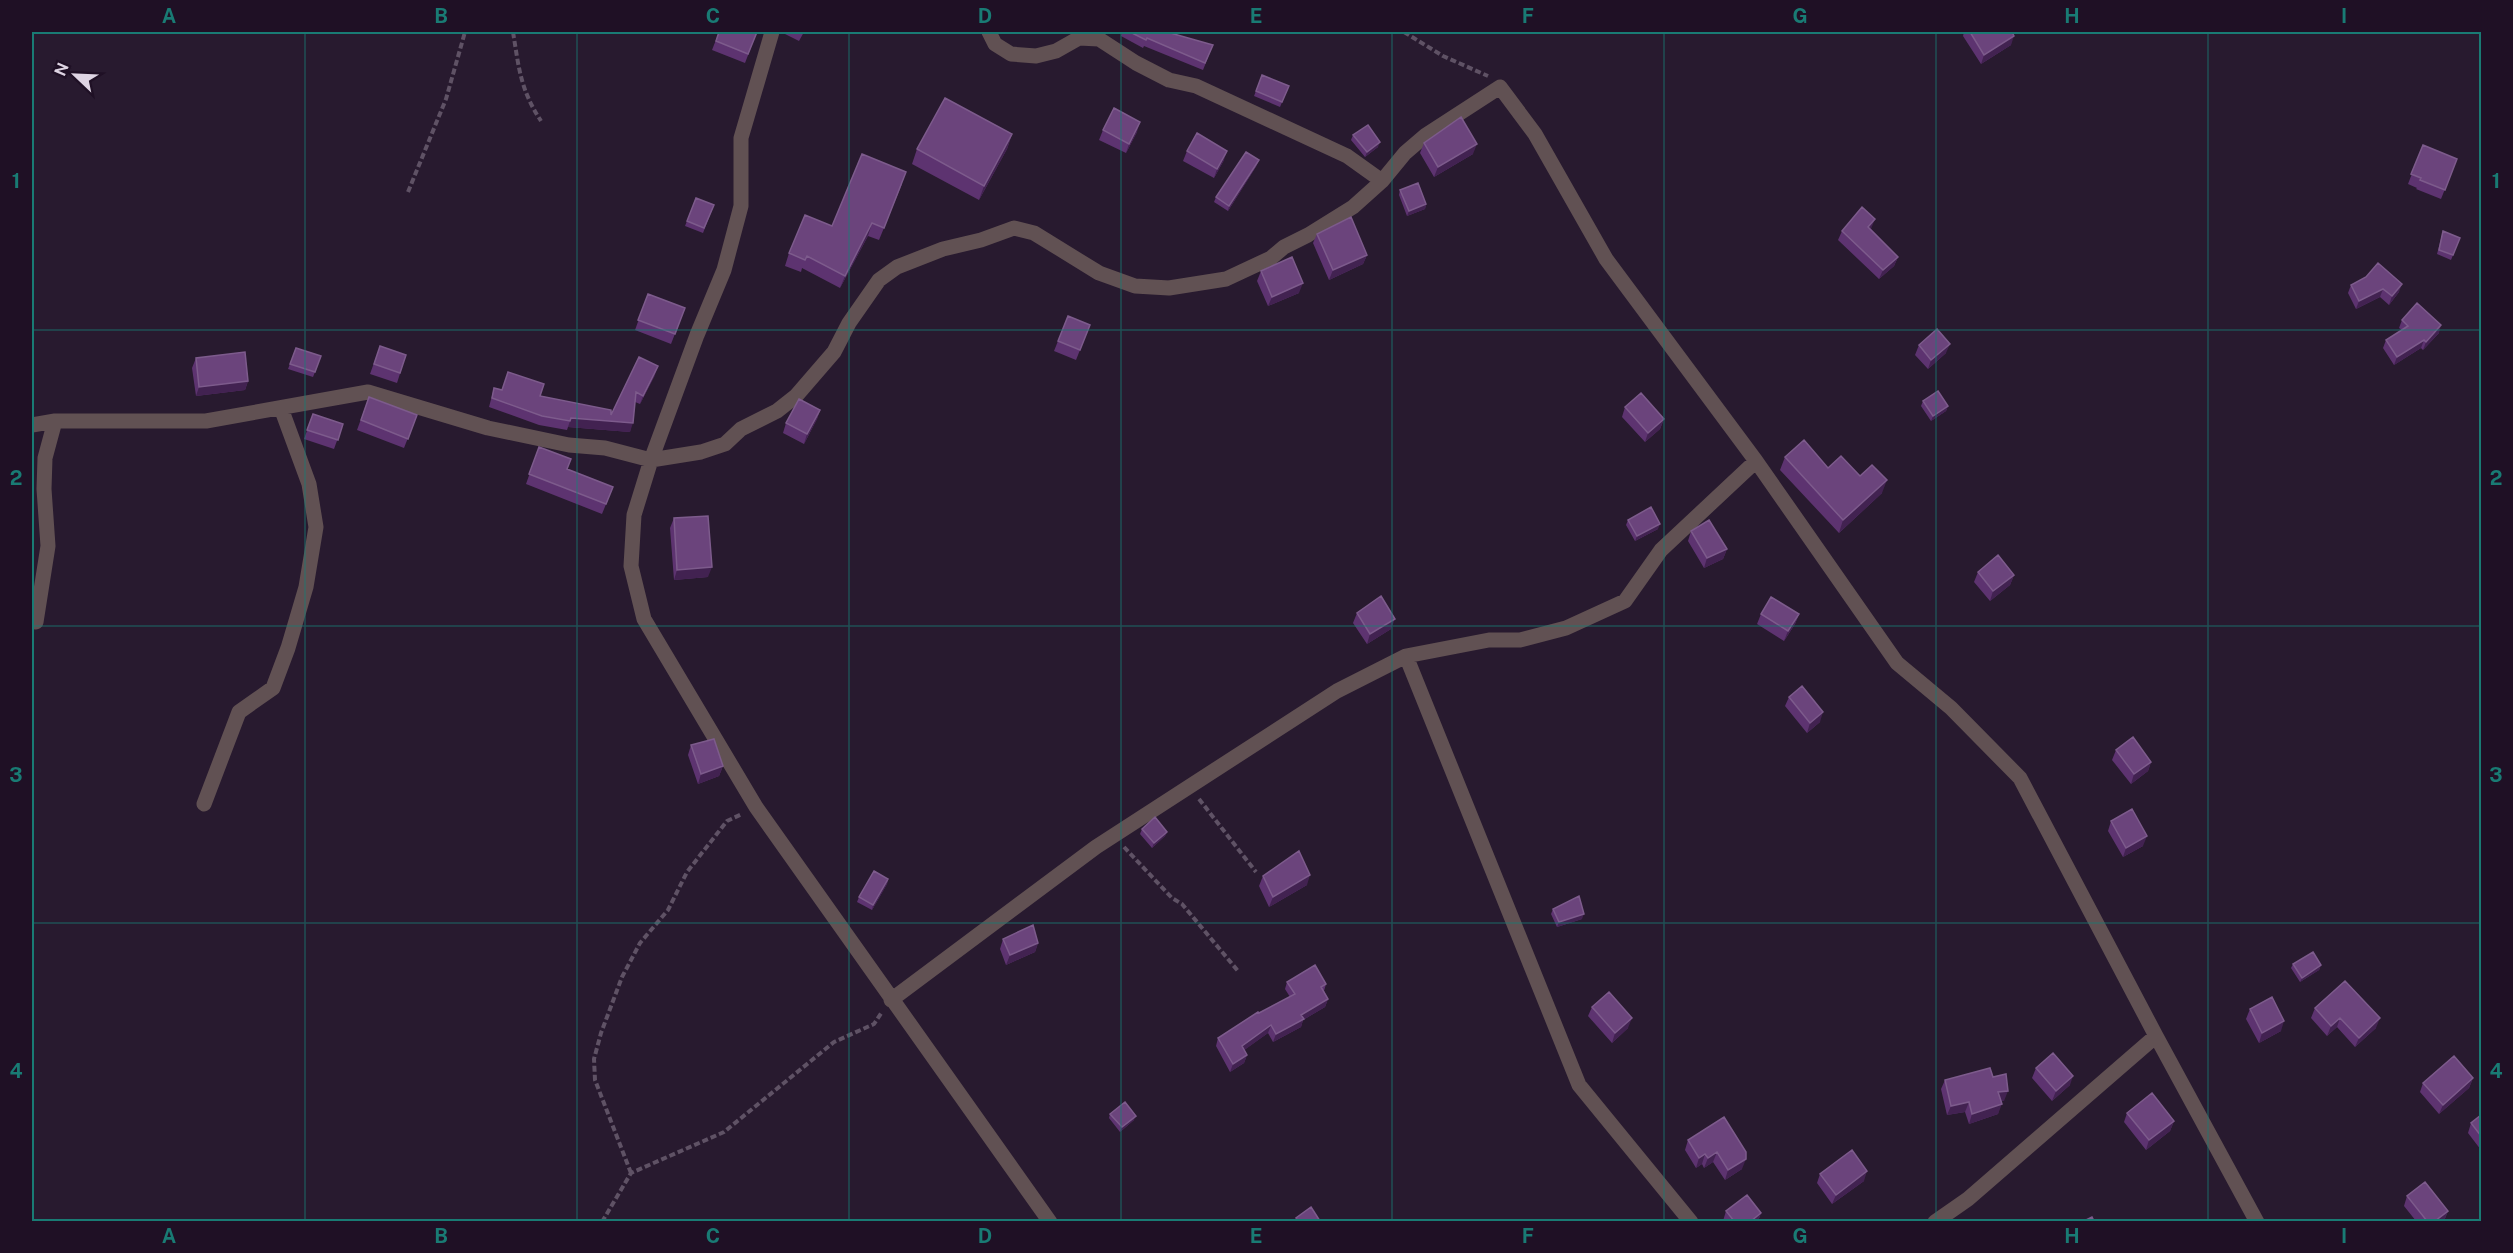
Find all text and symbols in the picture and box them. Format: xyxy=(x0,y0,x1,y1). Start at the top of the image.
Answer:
text: A xyxy=(162,4,176,28)
text: B xyxy=(434,4,448,28)
text: C xyxy=(706,4,720,28)
text: D xyxy=(978,4,992,28)
text: E xyxy=(1250,4,1262,28)
text: F xyxy=(1522,4,1534,28)
text: G xyxy=(1792,4,1808,28)
text: H xyxy=(2064,4,2080,28)
text: I xyxy=(2341,4,2347,28)
north arrow xyxy=(45,45,105,105)
text: N xyxy=(50,60,73,79)
text: 1 xyxy=(12,169,20,193)
text: 1 xyxy=(2492,169,2500,193)
text: 2 xyxy=(10,466,22,490)
text: 2 xyxy=(2490,466,2502,490)
text: 3 xyxy=(9,763,23,787)
text: 3 xyxy=(2489,763,2503,787)
text: 4 xyxy=(9,1059,23,1083)
text: 4 xyxy=(2489,1059,2503,1083)
text: A xyxy=(162,1224,176,1248)
text: B xyxy=(434,1224,448,1248)
text: C xyxy=(706,1224,720,1248)
text: D xyxy=(978,1224,992,1248)
text: E xyxy=(1250,1224,1262,1248)
text: F xyxy=(1522,1224,1534,1248)
text: G xyxy=(1792,1224,1808,1248)
text: H xyxy=(2064,1224,2080,1248)
text: I xyxy=(2341,1224,2347,1248)

